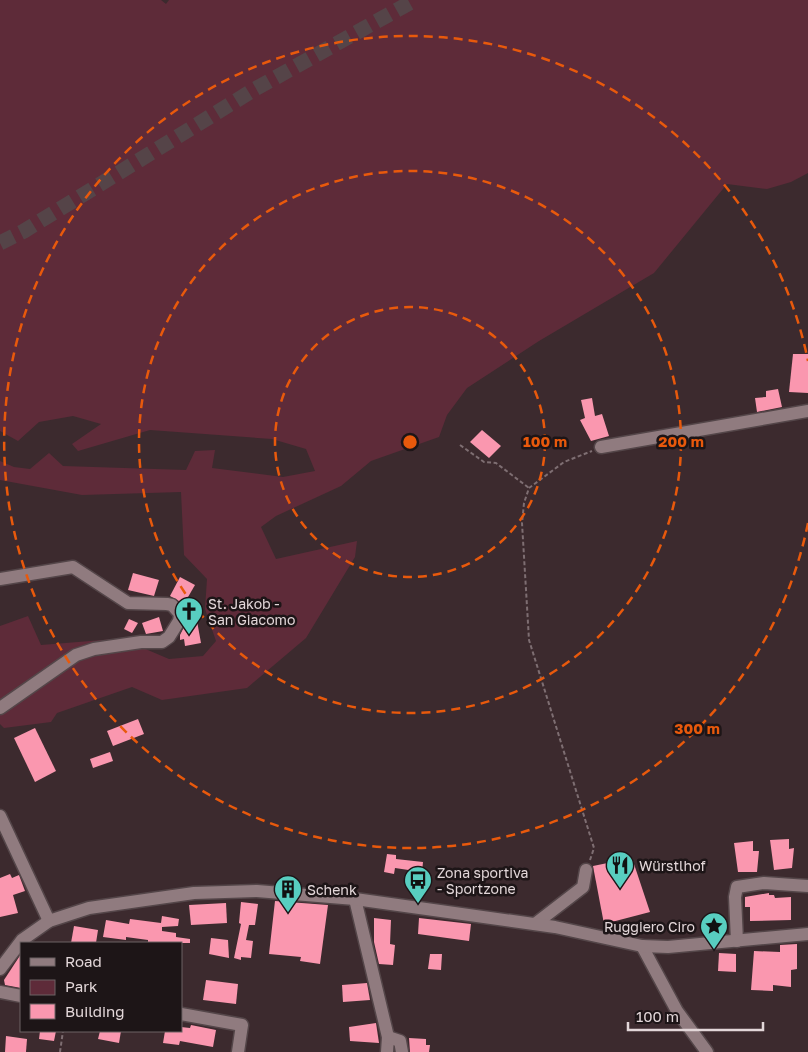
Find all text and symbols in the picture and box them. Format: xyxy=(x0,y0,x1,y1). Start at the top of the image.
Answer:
text: 100 m xyxy=(523,432,567,450)
text: 200 m xyxy=(658,432,704,450)
centre of rings xyxy=(401,433,419,451)
place label: St. Jakob - San Giacomo xyxy=(208,595,295,628)
church icon: St. Jakob - San Giacomo xyxy=(174,596,204,635)
text: 300 m xyxy=(674,719,720,737)
restaurant icon: Würstlhof xyxy=(605,850,635,889)
place label: Würstlhof xyxy=(639,857,706,874)
place label: Zona sportiva - Sportzone xyxy=(437,864,528,897)
bus stop icon: Zona sportiva - Sportzone xyxy=(403,865,433,904)
building icon: Schenk xyxy=(273,874,303,913)
place label: Schenk xyxy=(307,881,357,898)
place icon: Ruggiero Ciro xyxy=(699,911,729,950)
place label: Ruggiero Ciro xyxy=(604,918,695,935)
legend xyxy=(20,942,182,1032)
text: Road xyxy=(65,952,102,970)
text: Park xyxy=(65,977,98,995)
scale bar xyxy=(628,1000,763,1032)
text: Building xyxy=(65,1002,125,1020)
text: 100 m xyxy=(636,1007,679,1025)

